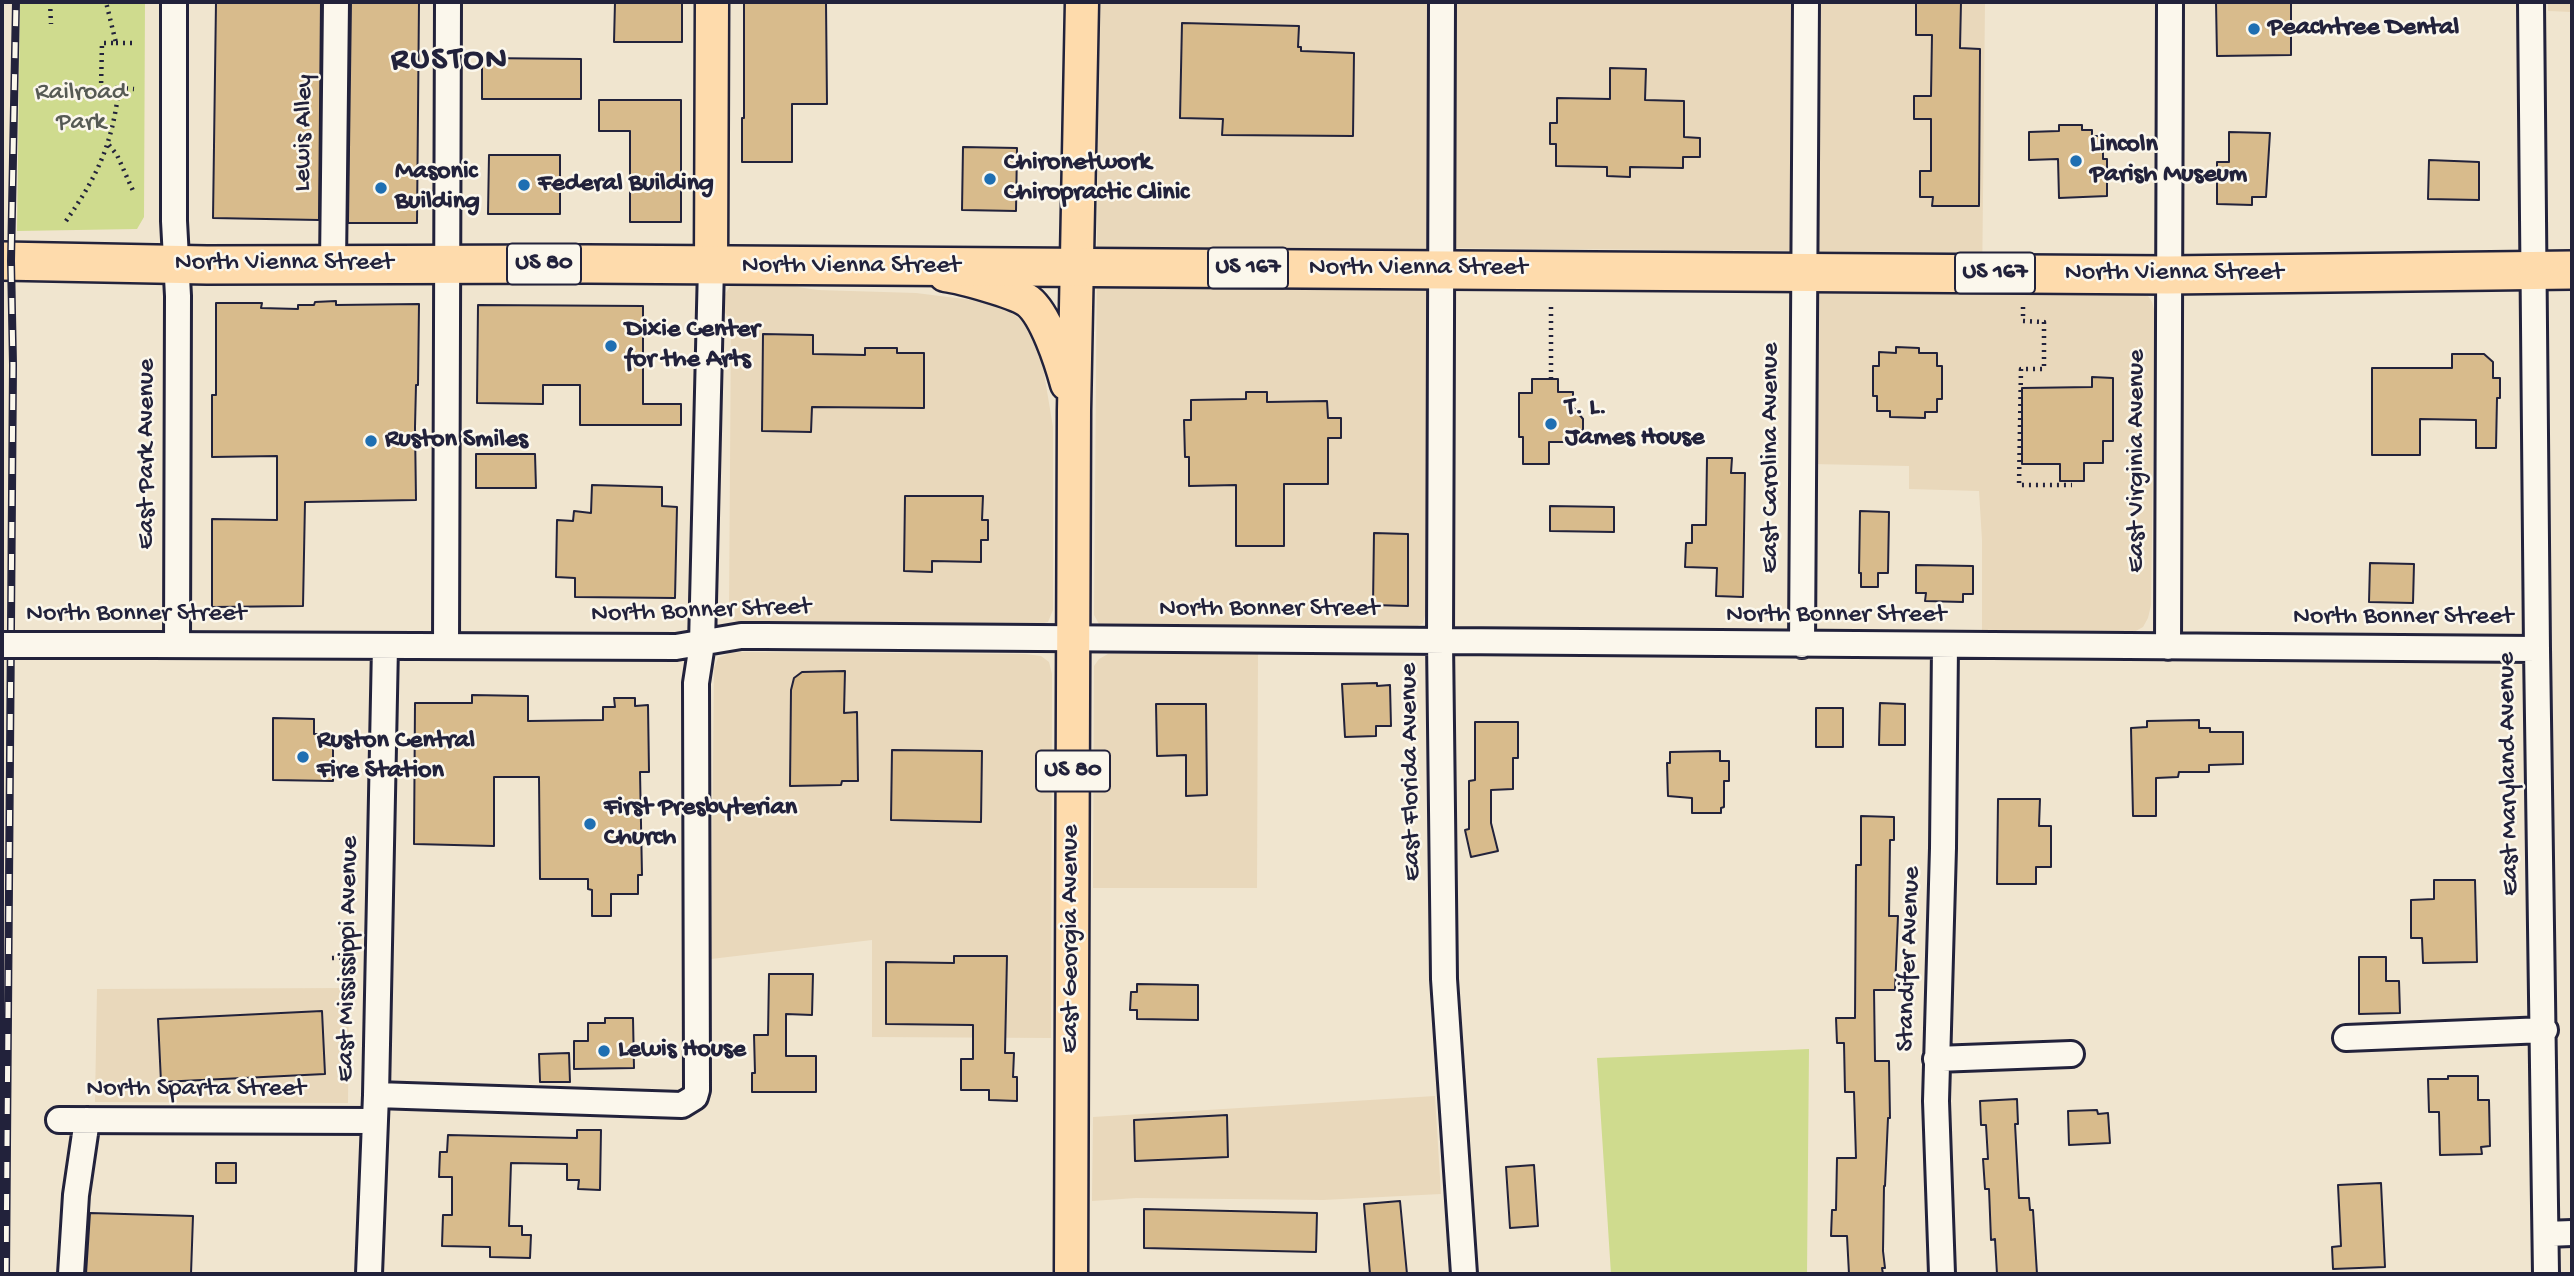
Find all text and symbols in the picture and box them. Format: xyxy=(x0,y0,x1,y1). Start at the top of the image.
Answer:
place label: Peachtree Dental xyxy=(2268,13,2459,45)
marker: Peachtree Dental xyxy=(2246,21,2262,37)
district label: RUSTON xyxy=(392,42,508,82)
street label: Lewis Alley xyxy=(288,74,322,192)
park label: Railroad Park xyxy=(35,78,127,140)
place label: Lincoln Parish Museum xyxy=(2090,130,2247,192)
place label: Chironetwork Chiropractic Clinic xyxy=(1004,148,1189,210)
marker: Lincoln Parish Museum xyxy=(2068,153,2084,169)
place label: Masonic Building xyxy=(395,157,480,218)
place label: Federal Building xyxy=(538,169,714,201)
marker: Chironetwork Chiropractic Clinic xyxy=(982,171,998,187)
marker: Federal Building xyxy=(516,177,532,193)
marker: Masonic Building xyxy=(373,180,389,196)
road number: US 80 xyxy=(507,244,581,284)
road number: US 167 xyxy=(1208,247,1288,288)
street label: North Vienna Street xyxy=(175,248,393,280)
street label: North Vienna Street xyxy=(742,251,960,283)
road number: US 167 xyxy=(1955,252,2035,294)
street label: North Vienna Street xyxy=(1309,253,1527,285)
street label: North Vienna Street xyxy=(2065,258,2283,290)
place label: Dixie Center for the Arts xyxy=(625,315,760,376)
marker: Dixie Center for the Arts xyxy=(603,338,619,354)
street label: East Carolina Avenue xyxy=(1756,343,1788,573)
street label: East Virginia Avenue xyxy=(2122,349,2154,573)
street label: East Park Avenue xyxy=(132,359,164,549)
place label: T. L. James House xyxy=(1565,393,1704,454)
marker: T. L. James House xyxy=(1543,416,1559,432)
place label: Ruston Smiles xyxy=(385,425,528,457)
marker: Ruston Smiles xyxy=(363,433,379,449)
street label: North Bonner Street xyxy=(591,593,811,631)
street label: North Bonner Street xyxy=(1159,594,1379,626)
street label: North Bonner Street xyxy=(26,599,246,631)
street label: North Bonner Street xyxy=(1726,600,1946,632)
street label: North Bonner Street xyxy=(2293,602,2513,634)
street label: East Maryland Avenue xyxy=(2492,652,2528,896)
street label: East Florida Avenue xyxy=(1394,663,1430,881)
place label: Ruston Central Fire Station xyxy=(317,726,475,788)
marker: Ruston Central Fire Station xyxy=(295,749,311,765)
road number: US 80 xyxy=(1036,750,1110,792)
place label: First Presbyterian Church xyxy=(604,793,797,854)
marker: First Presbyterian Church xyxy=(582,816,598,832)
street label: East Georgia Avenue xyxy=(1056,825,1088,1053)
street label: East Mississippi Avenue xyxy=(331,836,367,1082)
street label: Standifer Avenue xyxy=(1891,866,1929,1052)
place label: Lewis House xyxy=(618,1035,746,1067)
marker: Lewis House xyxy=(596,1043,612,1059)
street label: North Sparta Street xyxy=(86,1074,306,1106)

